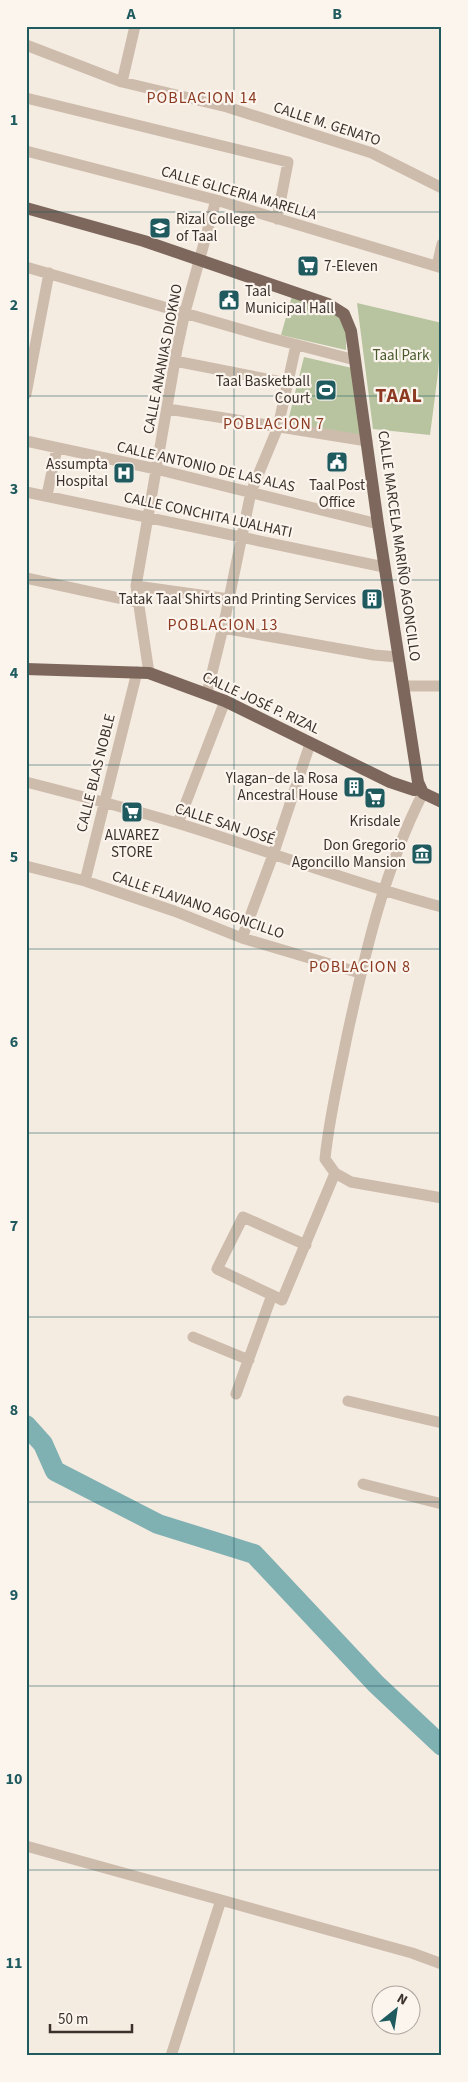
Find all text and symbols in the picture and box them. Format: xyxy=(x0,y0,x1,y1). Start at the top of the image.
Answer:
text: A xyxy=(125,3,136,25)
text: B xyxy=(332,3,342,25)
district label: POBLACION 14 xyxy=(147,87,257,109)
street label: CALLE M. GENATO xyxy=(271,97,383,151)
text: 1 xyxy=(10,109,18,131)
street label: CALLE GLICERIA MARELLA xyxy=(159,161,320,226)
place label: Rizal College of Taal xyxy=(176,209,255,247)
school or university icon: Rizal College of Taal xyxy=(148,216,172,240)
supermarket icon: 7-Eleven xyxy=(296,254,320,278)
place label: 7-Eleven xyxy=(324,256,378,277)
place label: Taal Municipal Hall xyxy=(245,281,334,319)
street label: CALLE ANANIAS DIOKNO xyxy=(138,282,188,436)
public building icon: Taal Municipal Hall xyxy=(217,288,241,312)
text: 2 xyxy=(10,294,18,316)
park label: Taal Park xyxy=(373,345,430,366)
place label: Taal Basketball Court xyxy=(216,371,310,409)
sports icon: Taal Basketball Court xyxy=(314,378,338,402)
district label: TAAL xyxy=(375,382,423,410)
district label: POBLACION 7 xyxy=(223,413,325,435)
street label: CALLE MARCELA MARIÑO AGONCILLO xyxy=(372,429,426,663)
street label: CALLE ANTONIO DE LAS ALAS xyxy=(115,436,297,498)
public building icon: Taal Post Office xyxy=(325,450,349,474)
place label: Assumpta Hospital xyxy=(46,454,108,492)
hospital icon: Assumpta Hospital xyxy=(112,461,136,485)
place label: Taal Post Office xyxy=(309,475,365,513)
text: 3 xyxy=(10,478,18,500)
street label: CALLE CONCHITA LUALHATI xyxy=(122,487,294,543)
building icon: Tatak Taal Shirts and Printing Services xyxy=(360,587,384,611)
place label: Tatak Taal Shirts and Printing Services xyxy=(119,589,356,610)
district label: POBLACION 13 xyxy=(168,614,278,636)
text: 4 xyxy=(10,662,19,684)
street label: CALLE JOSÉ P. RIZAL xyxy=(199,666,323,740)
street label: CALLE BLAS NOBLE xyxy=(71,712,121,834)
place label: Ylagan–de la Rosa Ancestral House xyxy=(225,768,338,806)
building icon: Ylagan–de la Rosa Ancestral House xyxy=(342,775,366,799)
supermarket icon: Krisdale xyxy=(363,786,387,810)
street label: CALLE SAN JOSÉ xyxy=(172,798,278,850)
supermarket icon: ALVAREZ STORE xyxy=(120,800,144,824)
place label: Krisdale xyxy=(349,811,401,832)
place label: ALVAREZ STORE xyxy=(105,825,159,863)
place label: Don Gregorio Agoncillo Mansion xyxy=(292,835,406,873)
museum icon: Don Gregorio Agoncillo Mansion xyxy=(410,842,434,866)
text: 5 xyxy=(10,846,18,868)
street label: CALLE FLAVIANO AGONCILLO xyxy=(109,866,287,944)
district label: POBLACION 8 xyxy=(309,956,411,978)
text: 6 xyxy=(10,1031,18,1053)
text: 7 xyxy=(10,1215,18,1237)
text: 8 xyxy=(10,1399,18,1421)
text: 9 xyxy=(10,1584,18,1606)
text: 10 xyxy=(6,1768,22,1790)
text: 11 xyxy=(6,1952,22,1974)
north arrow xyxy=(370,1984,420,2034)
text: N xyxy=(393,1989,411,2011)
scale bar xyxy=(50,2002,132,2034)
text: 50 m xyxy=(58,2009,88,2030)

